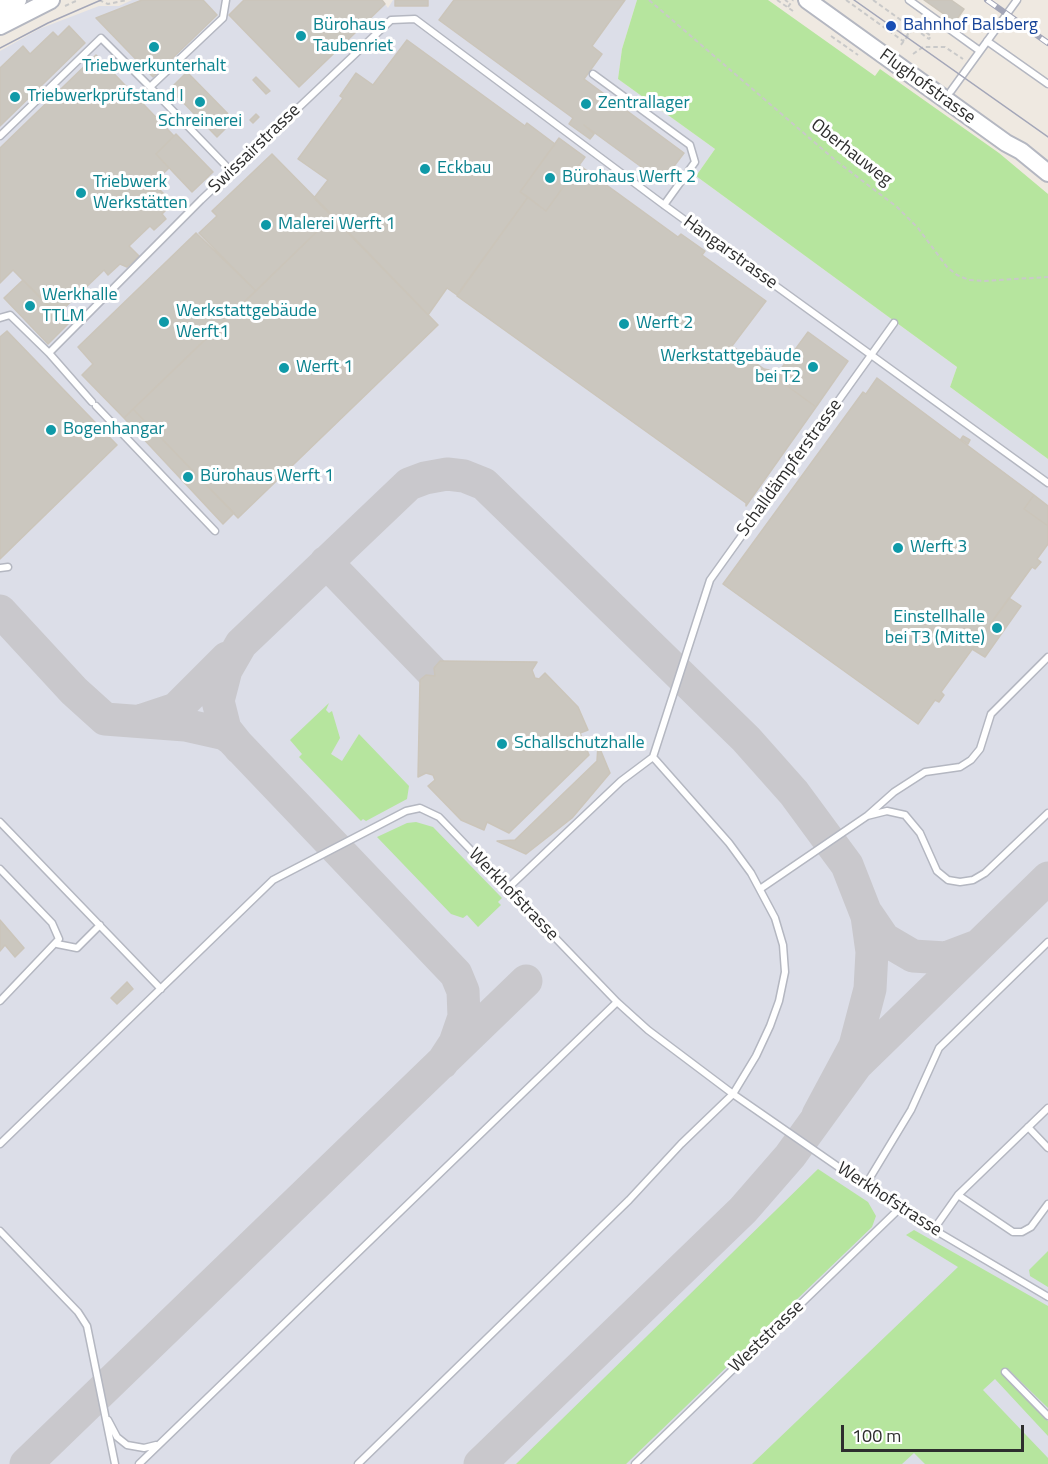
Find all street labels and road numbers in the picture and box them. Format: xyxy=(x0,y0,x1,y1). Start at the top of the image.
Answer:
street label: Flughofstrasse xyxy=(875,45,979,129)
street label: Swissairstrasse xyxy=(205,100,305,198)
street label: Oberhauweg xyxy=(806,115,896,191)
street label: Hangarstrasse xyxy=(679,212,781,294)
street label: Schalldämpferstrasse xyxy=(733,395,847,541)
street label: Werkhofstrasse xyxy=(463,844,563,946)
street label: Werkhofstrasse xyxy=(833,1158,945,1242)
street label: Weststrasse xyxy=(725,1296,809,1378)

